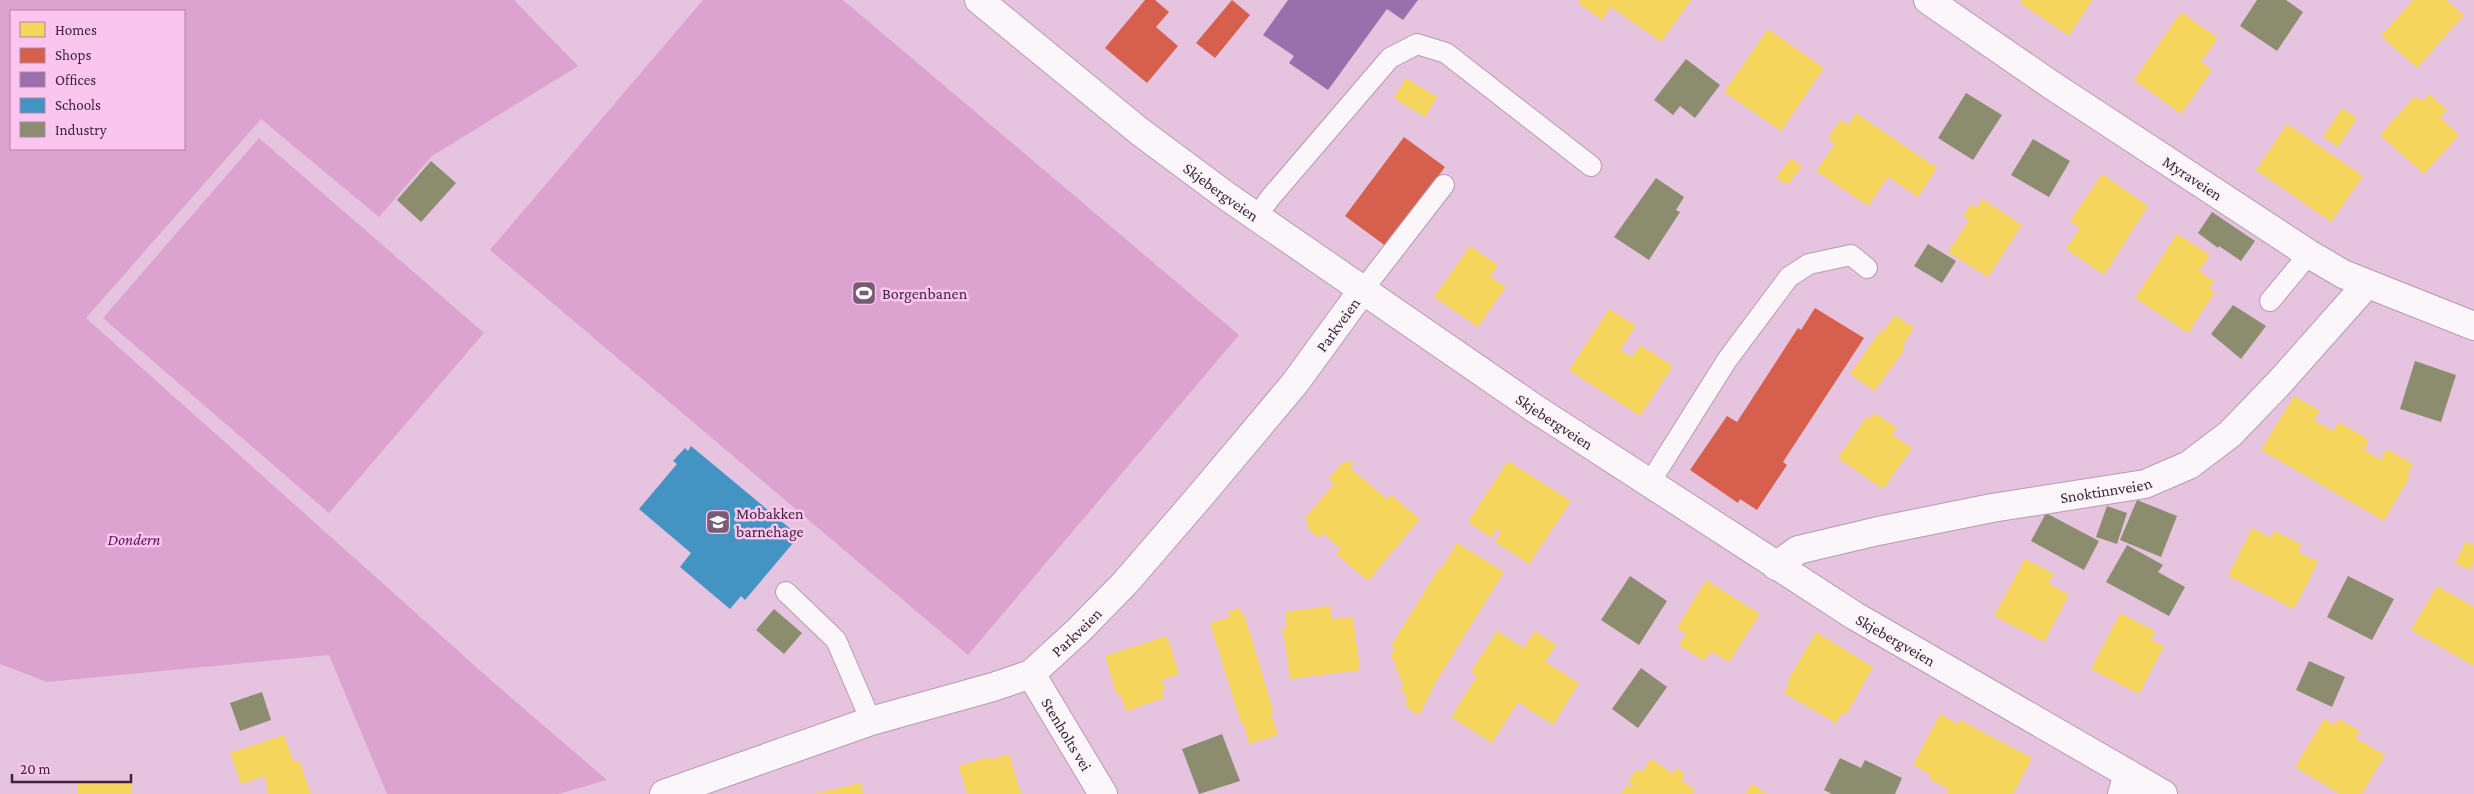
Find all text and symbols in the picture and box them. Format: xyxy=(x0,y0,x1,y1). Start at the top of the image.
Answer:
legend xyxy=(10,10,185,150)
text: Homes xyxy=(55,22,97,38)
text: Shops xyxy=(55,47,91,64)
text: Offices xyxy=(55,72,96,88)
text: Schools xyxy=(55,97,101,113)
text: Industry xyxy=(55,122,107,139)
street label: Myraveien xyxy=(2160,153,2226,204)
street label: Skjebergveien xyxy=(1180,159,1262,225)
sports icon: Borgenbanen xyxy=(851,280,877,306)
place label: Borgenbanen xyxy=(882,285,968,303)
street label: Parkveien xyxy=(1313,294,1363,355)
street label: Skjebergveien xyxy=(1513,390,1597,453)
street label: Snoktinnveien xyxy=(2059,474,2155,506)
place label: Mobakken barnehage xyxy=(736,505,804,541)
school or university icon: Mobakken barnehage xyxy=(705,509,731,535)
park label: Dondern xyxy=(108,531,160,548)
street label: Parkveien xyxy=(1048,604,1105,660)
street label: Skjebergveien xyxy=(1853,611,1939,670)
street label: Stenholts vei xyxy=(1038,695,1095,774)
scale bar xyxy=(12,752,131,784)
text: 20 m xyxy=(20,761,51,777)

